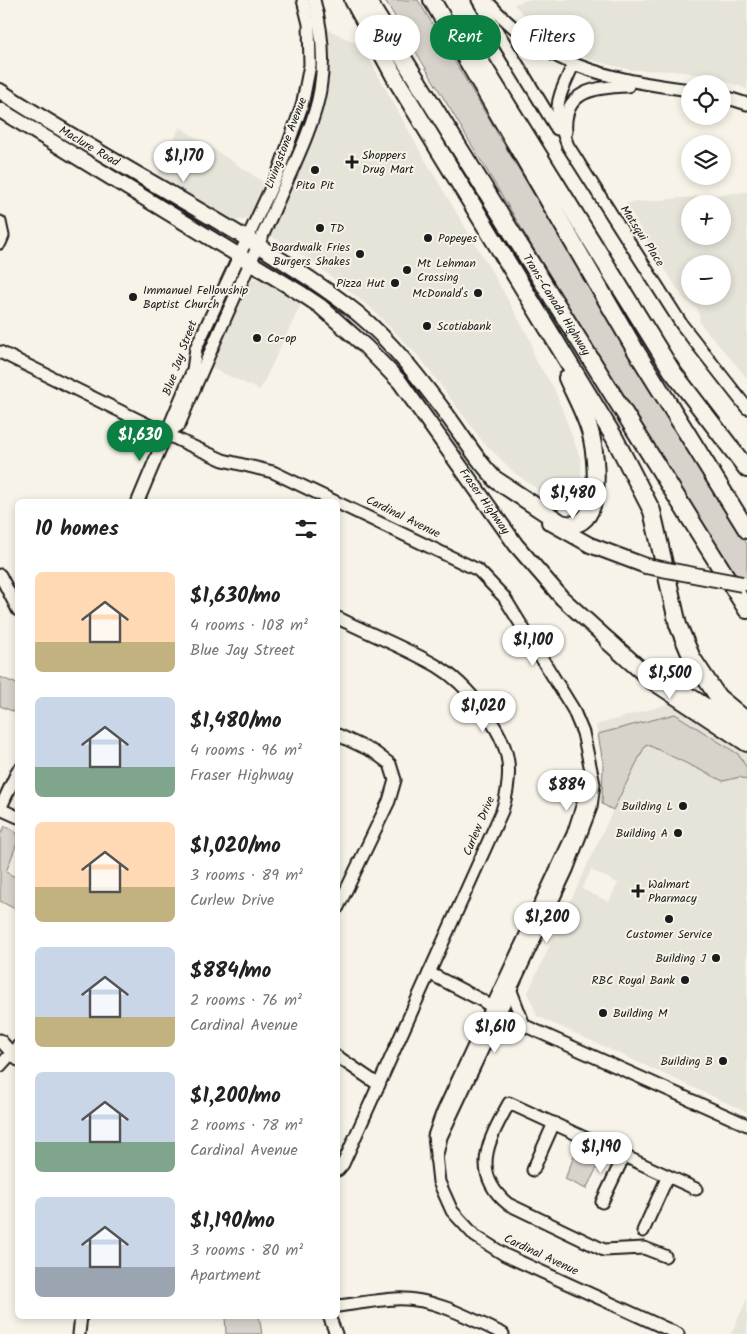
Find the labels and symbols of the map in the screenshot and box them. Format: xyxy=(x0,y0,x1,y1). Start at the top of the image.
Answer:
street label: Livingstone Avenue xyxy=(260,94,312,191)
street label: Maclure Road xyxy=(56,121,124,172)
pin: $1,170 xyxy=(143,140,225,183)
place label: Shoppers Drug Mart xyxy=(362,146,414,179)
marker: Shoppers Drug Mart xyxy=(346,156,358,168)
marker: Pita Pit xyxy=(309,164,321,176)
place label: Pita Pit xyxy=(296,176,335,195)
street label: Matsqui Place xyxy=(615,202,669,271)
place label: TD xyxy=(330,219,344,238)
marker: TD xyxy=(314,222,326,234)
place label: Popeyes xyxy=(438,229,477,248)
marker: Popeyes xyxy=(422,232,434,244)
place label: Boardwalk Fries Burgers Shakes xyxy=(271,238,350,271)
marker: Boardwalk Fries Burgers Shakes xyxy=(354,248,366,260)
street label: Trans-Canada Highway xyxy=(518,250,596,360)
place label: Mt Lehman Crossing xyxy=(417,254,476,287)
marker: Mt Lehman Crossing xyxy=(401,264,413,276)
place label: Pizza Hut xyxy=(336,274,385,293)
marker: Pizza Hut xyxy=(389,277,401,289)
place label: Immanuel Fellowship Baptist Church xyxy=(143,281,248,314)
place label: McDonald's xyxy=(412,284,468,303)
marker: McDonald's xyxy=(472,287,484,299)
marker: Immanuel Fellowship Baptist Church xyxy=(127,291,139,303)
street label: Blue Jay Street xyxy=(158,317,203,398)
place label: Scotiabank xyxy=(437,317,492,336)
marker: Scotiabank xyxy=(421,320,433,332)
place label: Co-op xyxy=(267,329,297,348)
marker: Co-op xyxy=(251,332,263,344)
pin: $1,630 xyxy=(99,420,181,462)
street label: Fraser Highway xyxy=(455,464,515,539)
pin: $1,480 xyxy=(532,478,614,520)
street label: Cardinal Avenue xyxy=(363,491,444,543)
pin: $1,100 xyxy=(492,624,574,667)
pin: $1,500 xyxy=(629,658,711,700)
pin: $1,020 xyxy=(442,690,524,733)
pin: $884 xyxy=(537,770,597,812)
street label: Curlew Drive xyxy=(458,793,500,859)
place label: Building L xyxy=(621,797,673,816)
marker: Building L xyxy=(677,800,689,812)
place label: Building A xyxy=(616,824,668,843)
marker: Building A xyxy=(672,827,684,839)
place label: Walmart Pharmacy xyxy=(648,875,697,908)
marker: Walmart Pharmacy xyxy=(632,885,644,897)
pin: $1,200 xyxy=(506,902,588,944)
marker: Customer Service xyxy=(663,913,675,925)
place label: Customer Service xyxy=(626,925,713,944)
place label: Building J xyxy=(655,949,706,968)
marker: Building J xyxy=(710,952,722,964)
place label: RBC Royal Bank xyxy=(592,971,675,990)
marker: RBC Royal Bank xyxy=(679,974,691,986)
place label: Building M xyxy=(613,1004,668,1023)
marker: Building M xyxy=(597,1007,609,1019)
pin: $1,610 xyxy=(454,1012,536,1054)
place label: Building B xyxy=(660,1052,713,1071)
marker: Building B xyxy=(717,1055,729,1067)
pin: $1,190 xyxy=(560,1132,642,1174)
street label: Cardinal Avenue xyxy=(500,1229,582,1281)

